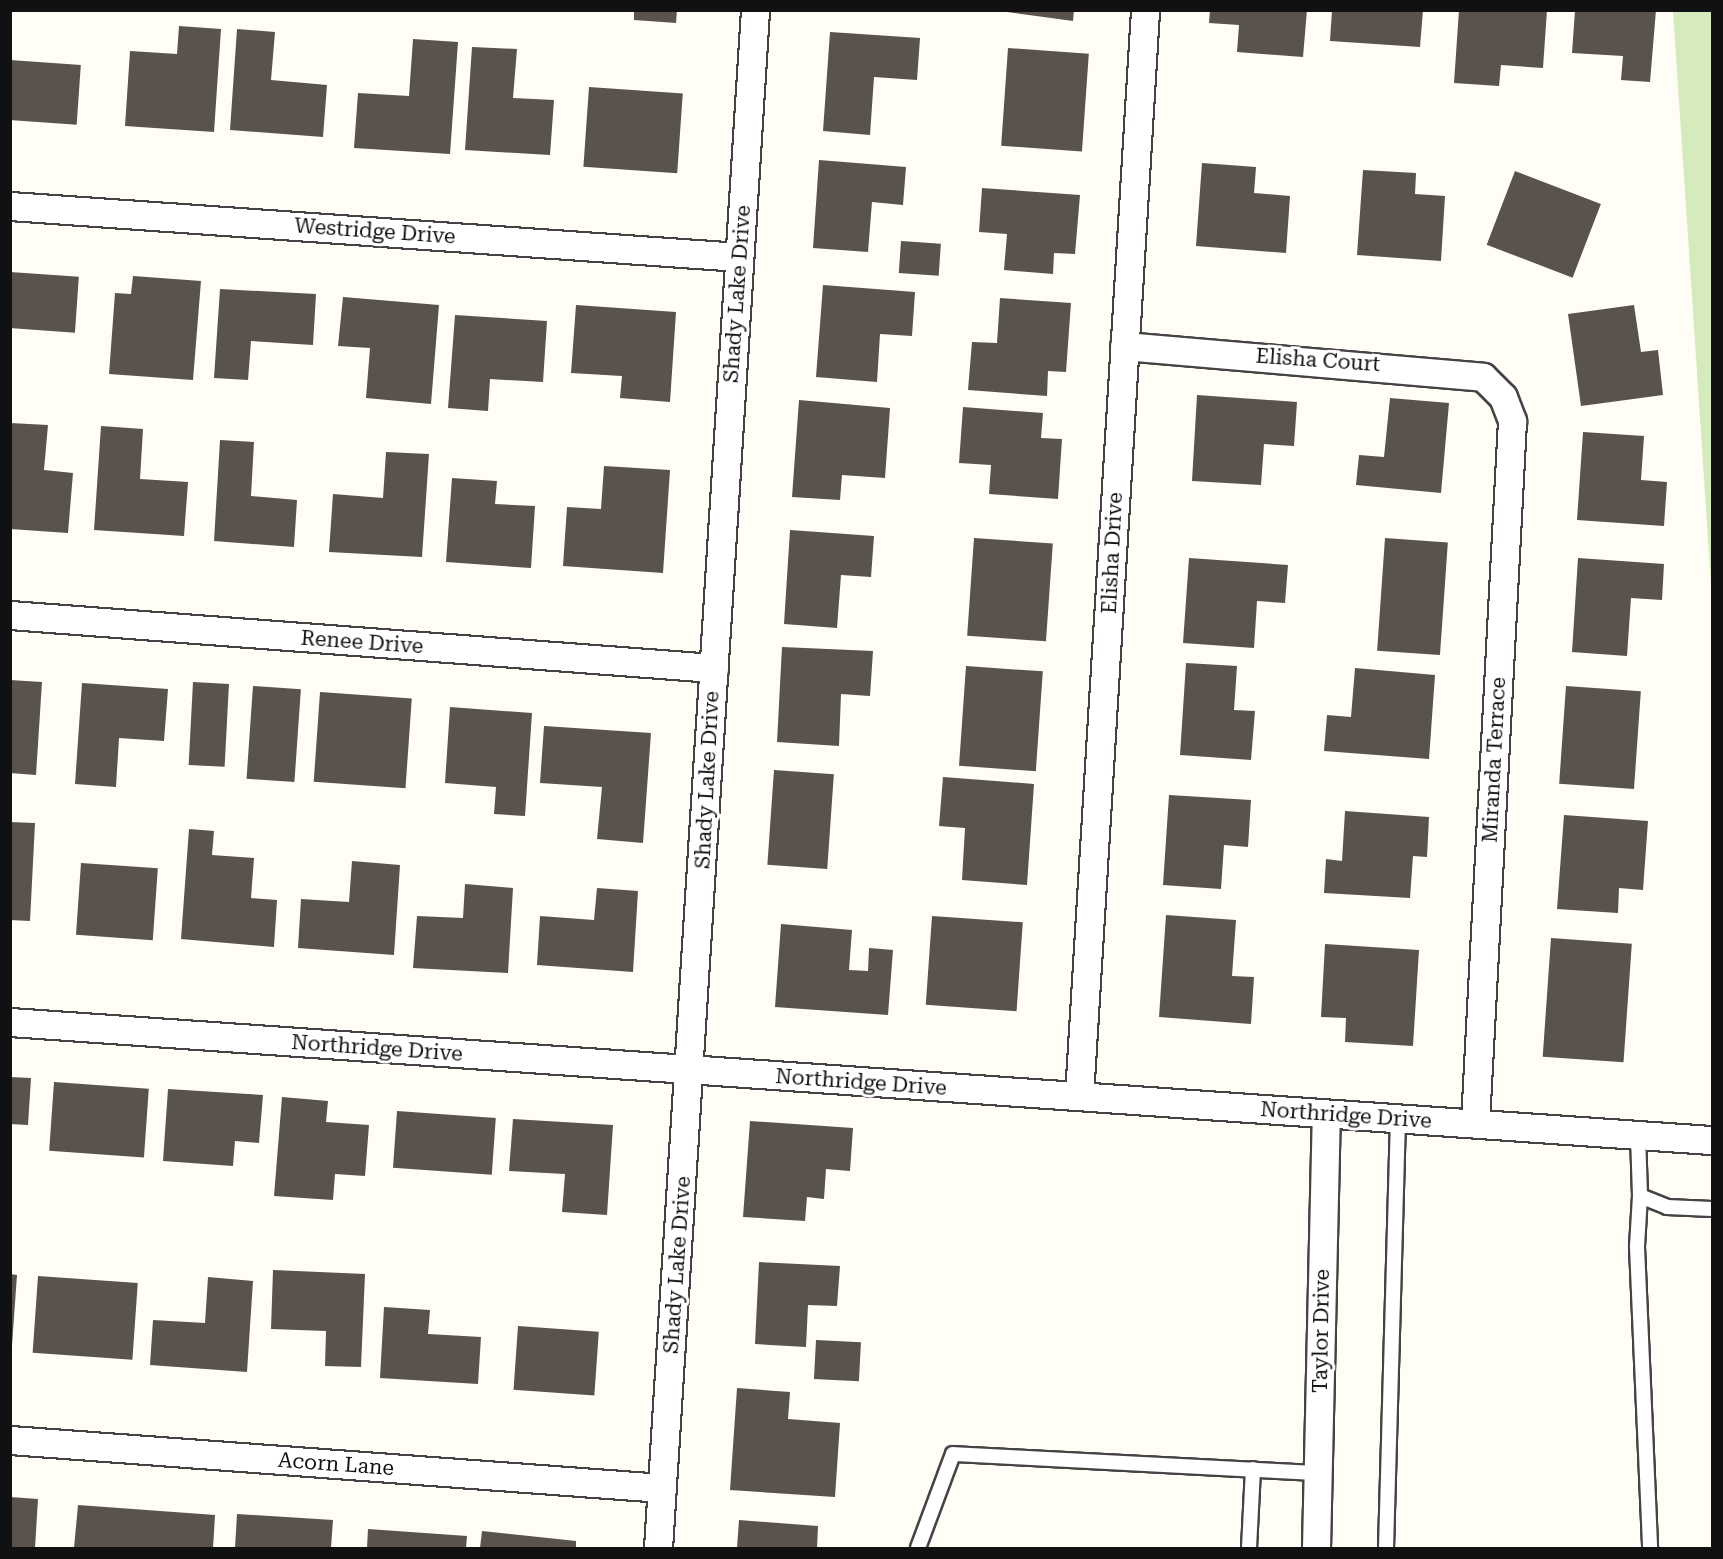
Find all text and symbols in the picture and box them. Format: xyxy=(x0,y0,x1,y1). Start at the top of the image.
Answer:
street label: Shady Lake Drive xyxy=(718,204,756,384)
street label: Westridge Drive xyxy=(293,213,457,249)
street label: Elisha Court xyxy=(1255,343,1381,377)
street label: Elisha Drive xyxy=(1096,492,1128,614)
street label: Renee Drive xyxy=(300,625,424,659)
street label: Miranda Terrace xyxy=(1477,676,1511,844)
street label: Shady Lake Drive xyxy=(690,690,724,870)
street label: Northridge Drive xyxy=(290,1029,464,1067)
street label: Northridge Drive xyxy=(774,1063,948,1101)
street label: Northridge Drive xyxy=(1259,1096,1433,1134)
street label: Shady Lake Drive xyxy=(658,1175,696,1355)
street label: Taylor Drive xyxy=(1307,1269,1335,1393)
street label: Acorn Lane xyxy=(277,1447,395,1481)

